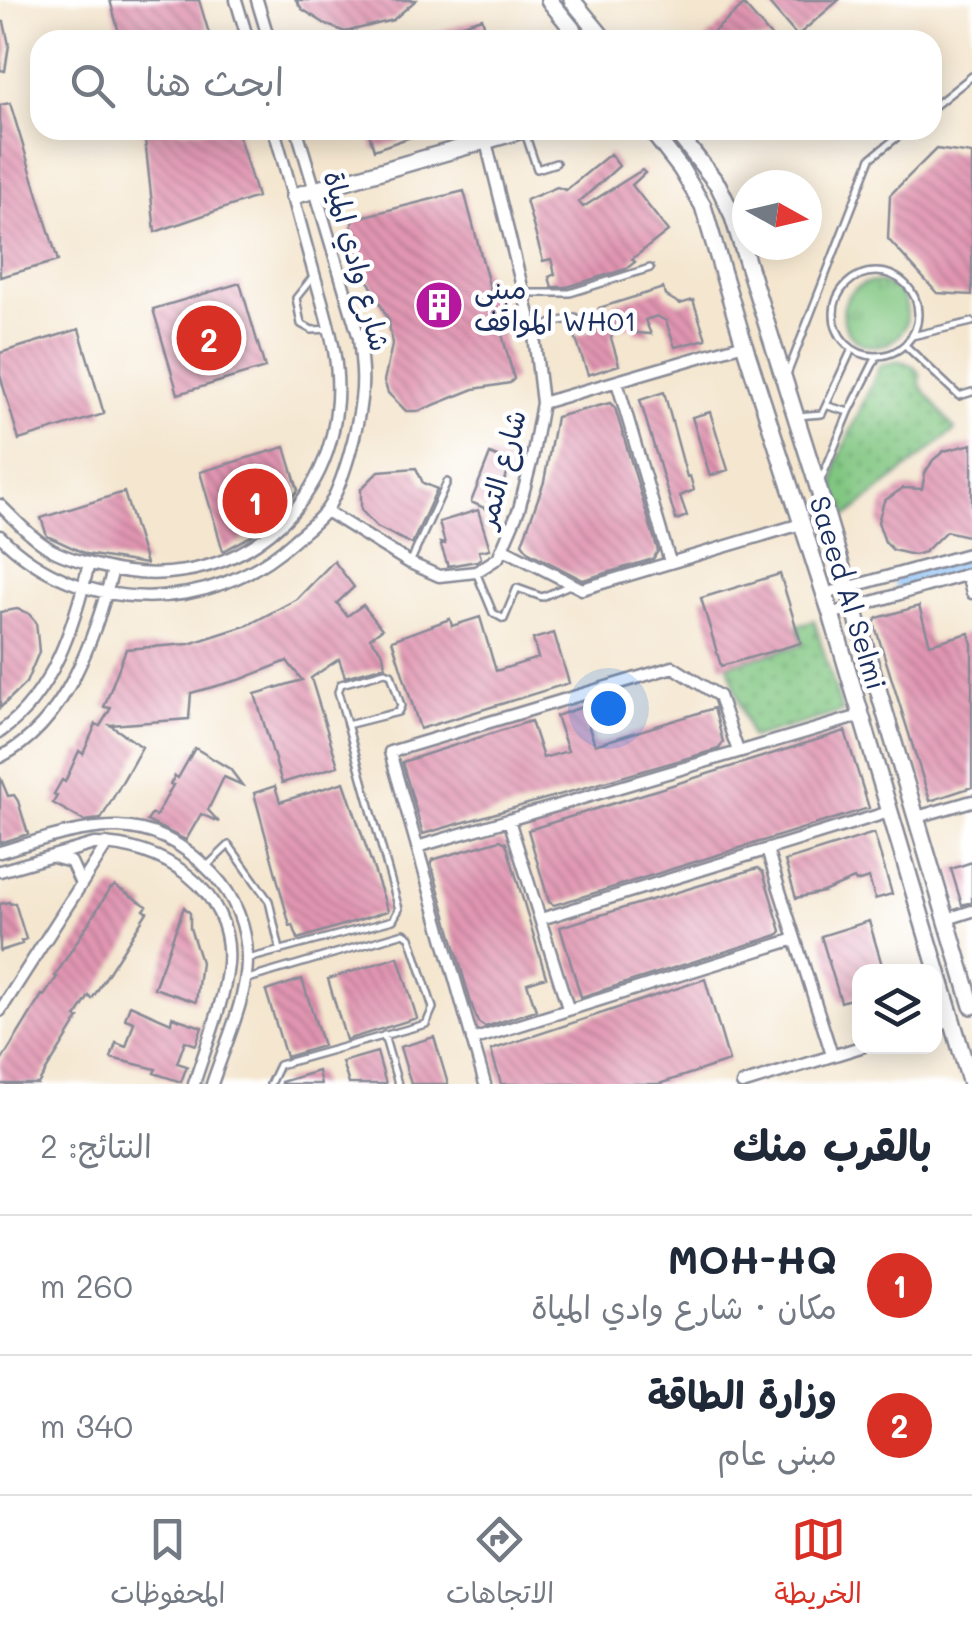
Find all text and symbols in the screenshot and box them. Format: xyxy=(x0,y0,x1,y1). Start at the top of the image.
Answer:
search box xyxy=(30,30,942,140)
text: ابحث هنا xyxy=(145,56,284,106)
icon: search xyxy=(65,58,120,113)
street label: شارع وادي المياة xyxy=(313,166,399,356)
north arrow xyxy=(732,170,822,260)
place label: مبنى المواقف WH01 xyxy=(474,270,637,338)
building icon: مبنى المواقف WH01 xyxy=(413,279,465,331)
pin: 2 xyxy=(176,300,242,376)
street label: شارع التمر xyxy=(466,406,536,535)
pin: 1 xyxy=(222,464,288,538)
street label: Saeed Al Selmi xyxy=(802,491,896,694)
your location xyxy=(583,683,634,734)
map controls xyxy=(852,964,942,1054)
button: layers xyxy=(852,964,942,1054)
text: بالقرب منك xyxy=(733,1117,932,1172)
text: النتائج: 2 xyxy=(40,1124,152,1166)
text: MOH-HQ xyxy=(668,1234,837,1284)
text: 260 m xyxy=(40,1264,133,1306)
text: 1 xyxy=(892,1264,907,1306)
text: مكان · شارع وادي المياة xyxy=(531,1285,837,1327)
text: وزارة الطاقة xyxy=(647,1369,837,1419)
text: 340 m xyxy=(40,1404,133,1446)
text: 2 xyxy=(891,1404,908,1446)
text: مبنى عام xyxy=(717,1431,837,1473)
tab: المحفوظات xyxy=(110,1512,226,1618)
tab: الاتجاهات xyxy=(446,1512,554,1618)
tab: الخريطة xyxy=(774,1512,862,1618)

